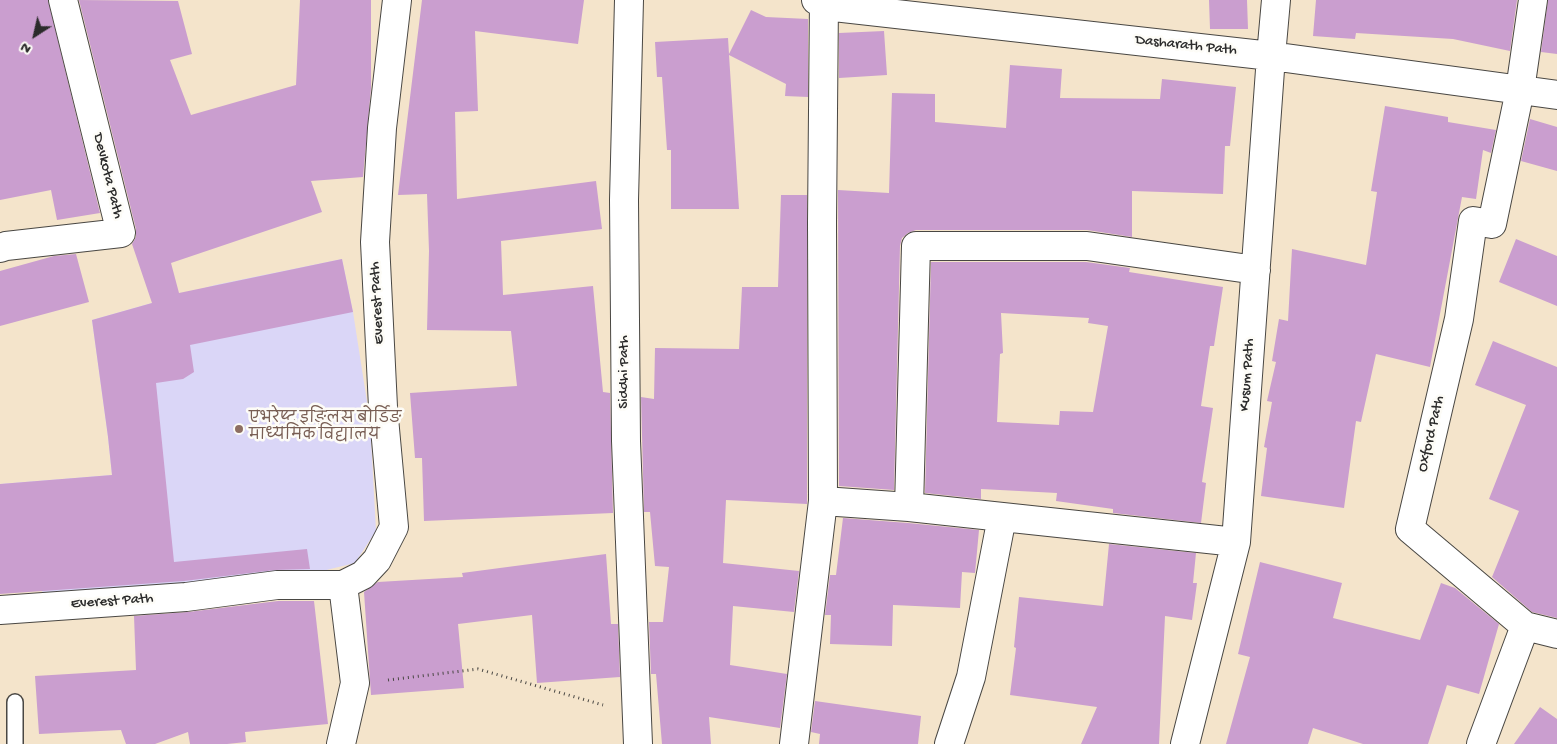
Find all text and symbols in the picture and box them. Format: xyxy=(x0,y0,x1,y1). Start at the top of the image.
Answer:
north arrow xyxy=(10,10,60,60)
street label: Dasharath Path xyxy=(1134,32,1238,60)
text: N xyxy=(17,38,35,57)
street label: Devkota Path xyxy=(88,131,126,221)
street label: Everest Path xyxy=(367,261,389,345)
street label: Siddhi Path xyxy=(616,335,634,409)
street label: Kusum Path xyxy=(1236,338,1260,412)
street label: Oxford Path xyxy=(1414,394,1450,474)
place label: एभरेष्ट इङ्लिस बोर्डिङ माध्यमिक विद्यालय xyxy=(249,411,401,446)
marker: एभरेष्ट इङ्लिस बोर्डिङ माध्यमिक विद्यालय xyxy=(233,423,245,435)
street label: Everest Path xyxy=(70,590,154,614)

